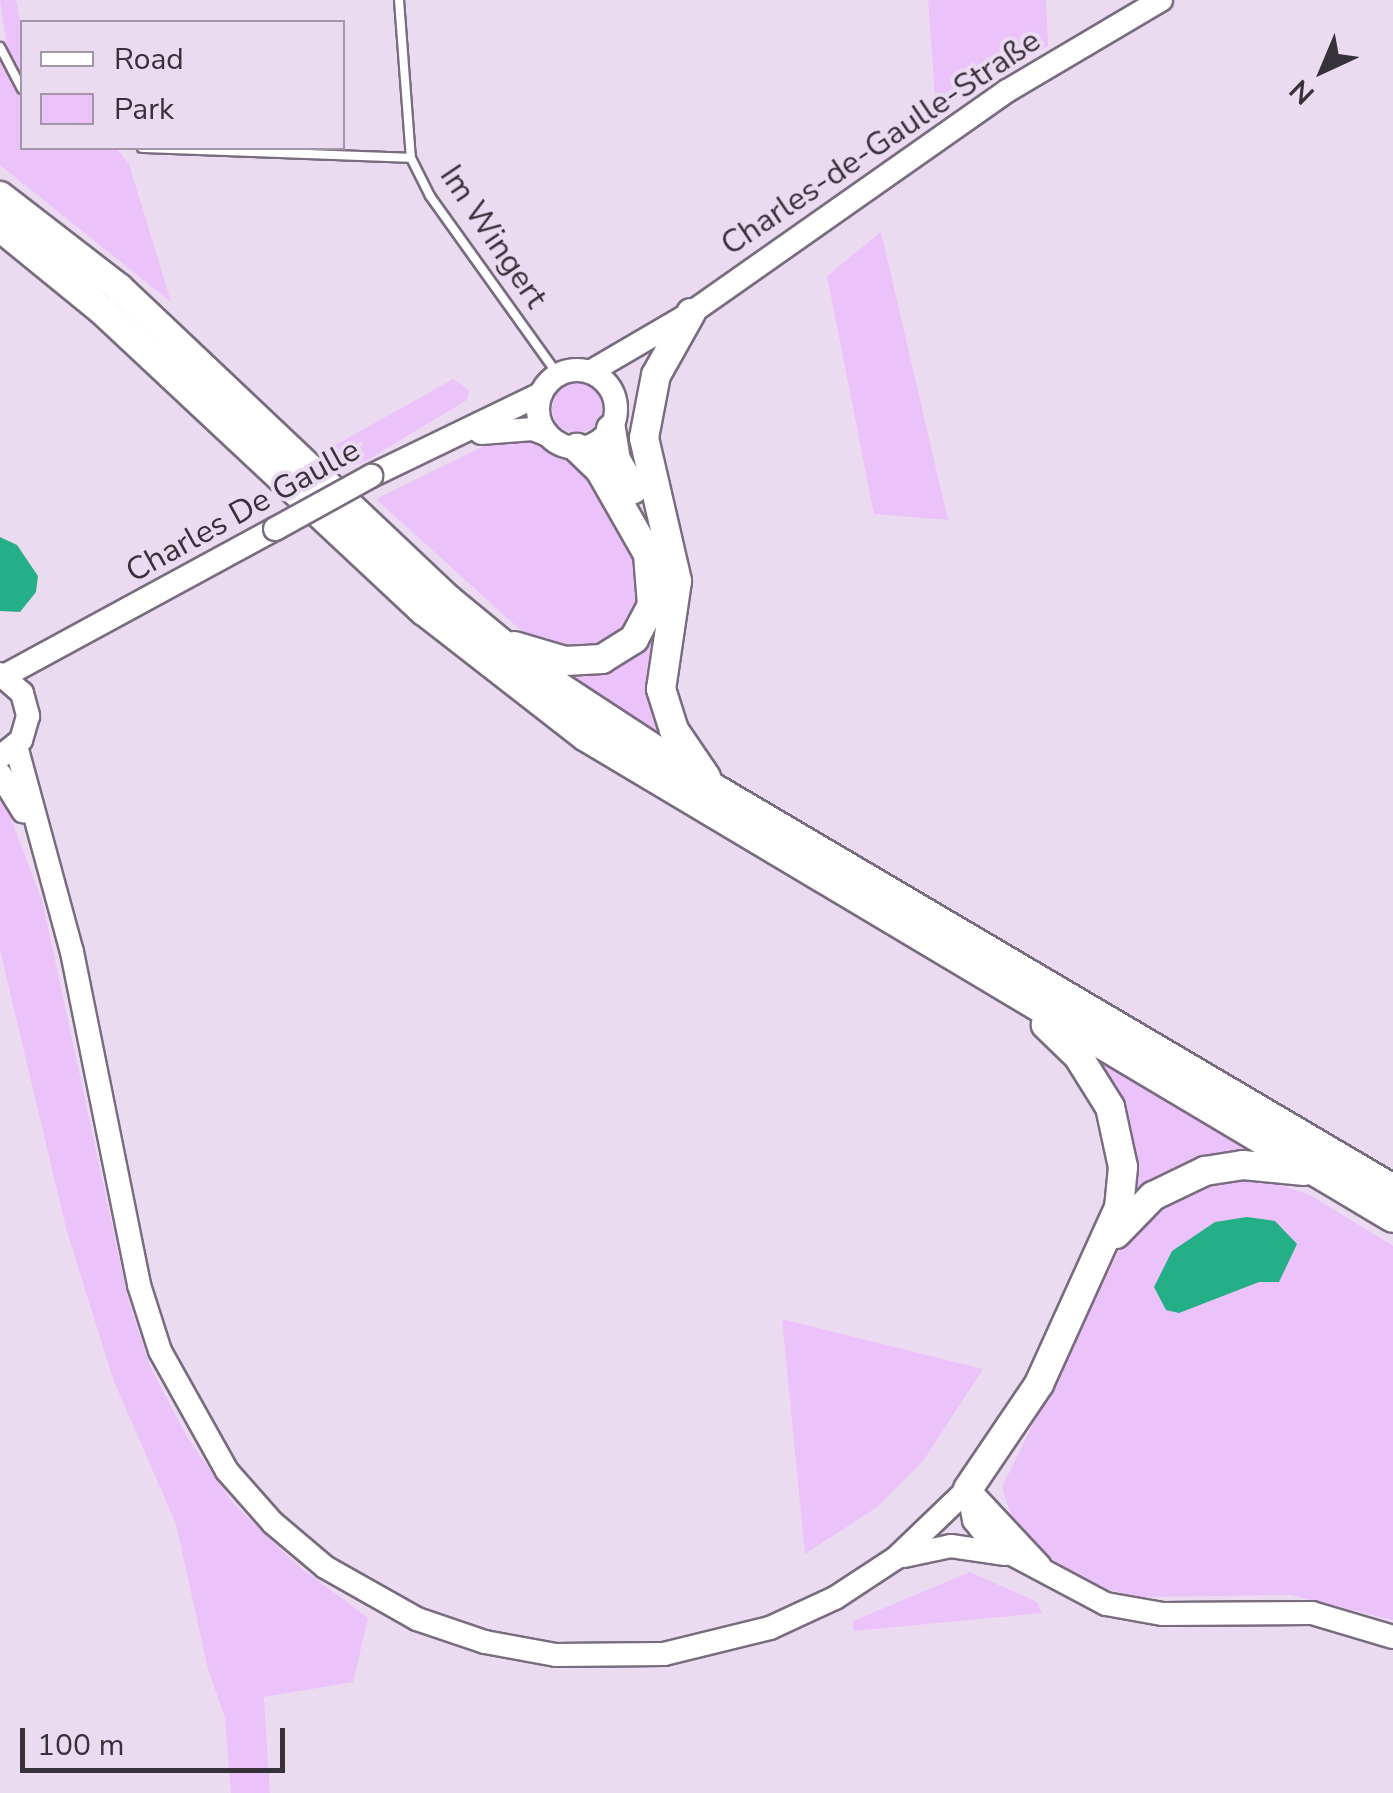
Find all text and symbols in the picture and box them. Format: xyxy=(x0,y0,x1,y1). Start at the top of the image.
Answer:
legend xyxy=(20,20,345,150)
north arrow xyxy=(1273,20,1373,120)
street label: Charles-de-Gaulle-Straße xyxy=(714,22,1048,264)
text: Road xyxy=(114,39,184,80)
text: N xyxy=(1281,71,1323,113)
text: Park xyxy=(114,89,174,130)
street label: Im Wingert xyxy=(431,158,555,316)
street label: Charles De Gaulle xyxy=(120,431,366,591)
scale bar xyxy=(25,1708,290,1770)
text: 100 m xyxy=(37,1725,124,1766)

